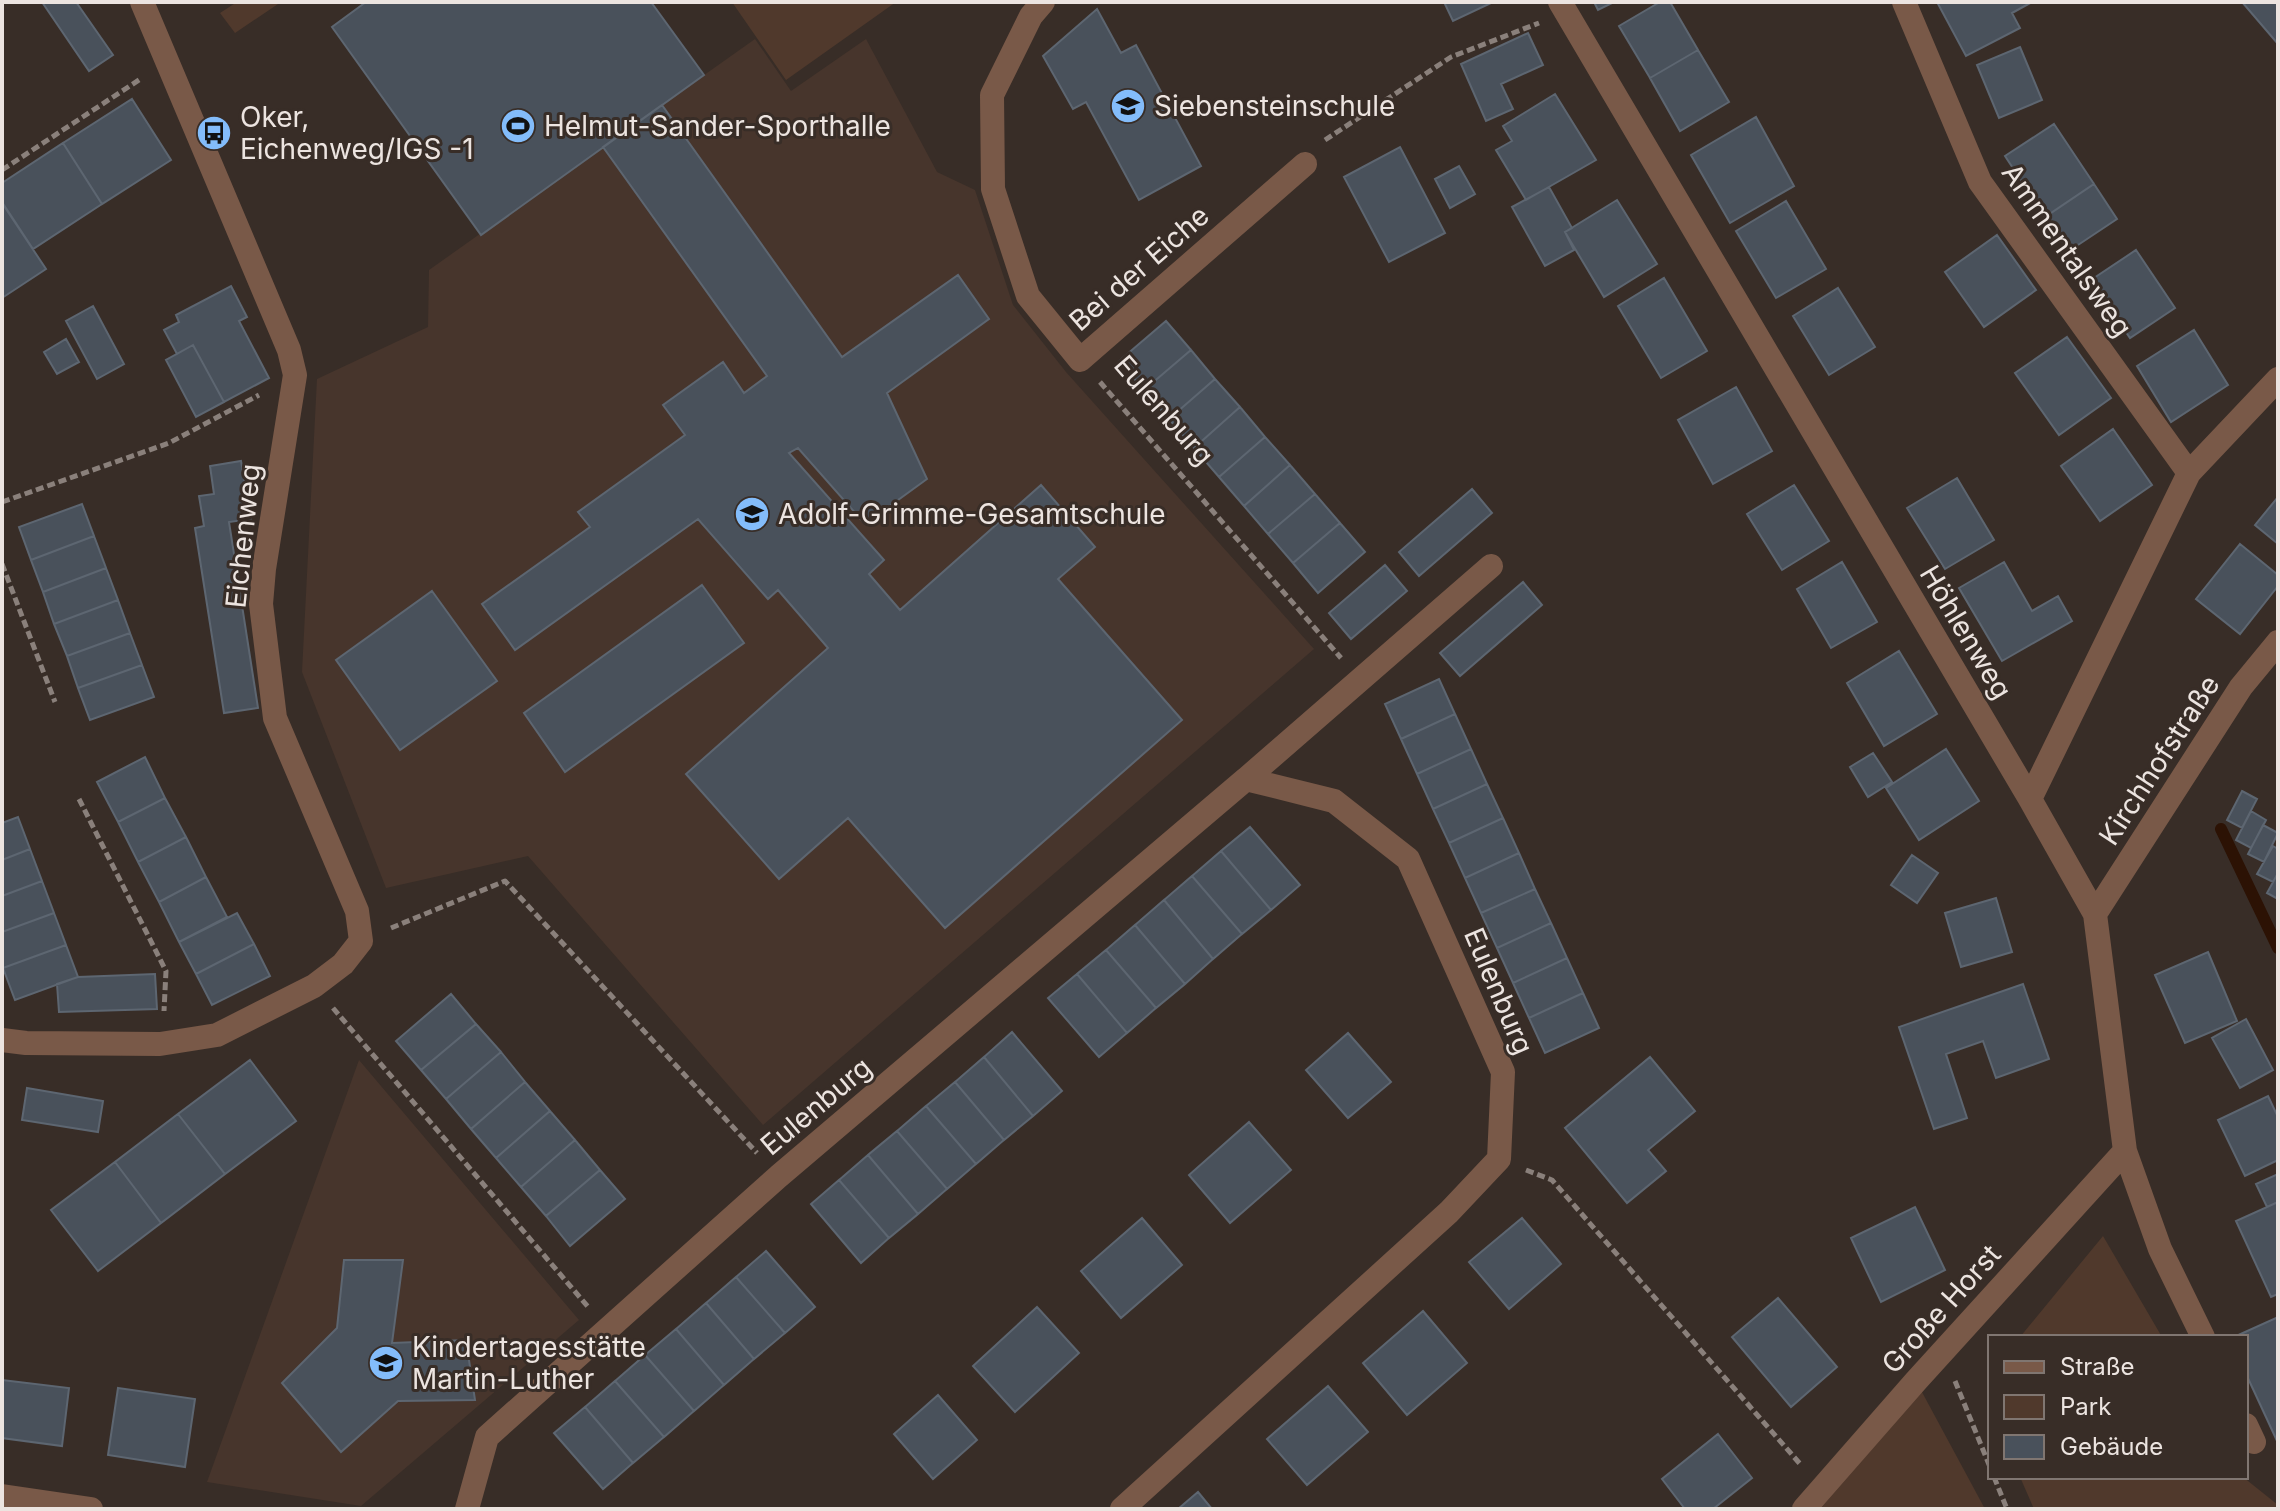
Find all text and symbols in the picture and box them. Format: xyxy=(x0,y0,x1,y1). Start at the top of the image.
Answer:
school or university icon: Siebensteinschule xyxy=(1109,87,1147,125)
place label: Siebensteinschule xyxy=(1154,89,1395,123)
place label: Oker, Eichenweg/IGS -1 xyxy=(240,100,474,166)
sports icon: Helmut-Sander-Sporthalle xyxy=(499,107,537,145)
place label: Helmut-Sander-Sporthalle xyxy=(544,109,891,143)
bus stop icon: Oker, Eichenweg/IGS -1 xyxy=(195,114,233,152)
street label: Ammentalsweg xyxy=(1995,157,2139,343)
street label: Bei der Eiche xyxy=(1062,198,1216,338)
street label: Eulenburg xyxy=(1107,348,1221,472)
street label: Eichenweg xyxy=(219,462,267,610)
school or university icon: Adolf-Grimme-Gesamtschule xyxy=(733,495,771,533)
place label: Adolf-Grimme-Gesamtschule xyxy=(778,497,1166,531)
street label: Höhlenweg xyxy=(1913,559,2019,705)
street label: Kirchhofstraße xyxy=(2091,669,2227,851)
street label: Eulenburg xyxy=(1457,923,1541,1059)
street label: Eulenburg xyxy=(754,1050,878,1162)
street label: Große Horst xyxy=(1874,1238,2008,1380)
place label: Kindertagesstätte Martin-Luther xyxy=(412,1330,646,1396)
legend xyxy=(1988,1335,2248,1479)
school or university icon: Kindertagesstätte Martin-Luther xyxy=(367,1344,405,1382)
text: Straße xyxy=(2060,1352,2135,1381)
text: Park xyxy=(2060,1392,2111,1421)
text: Gebäude xyxy=(2060,1432,2163,1461)

